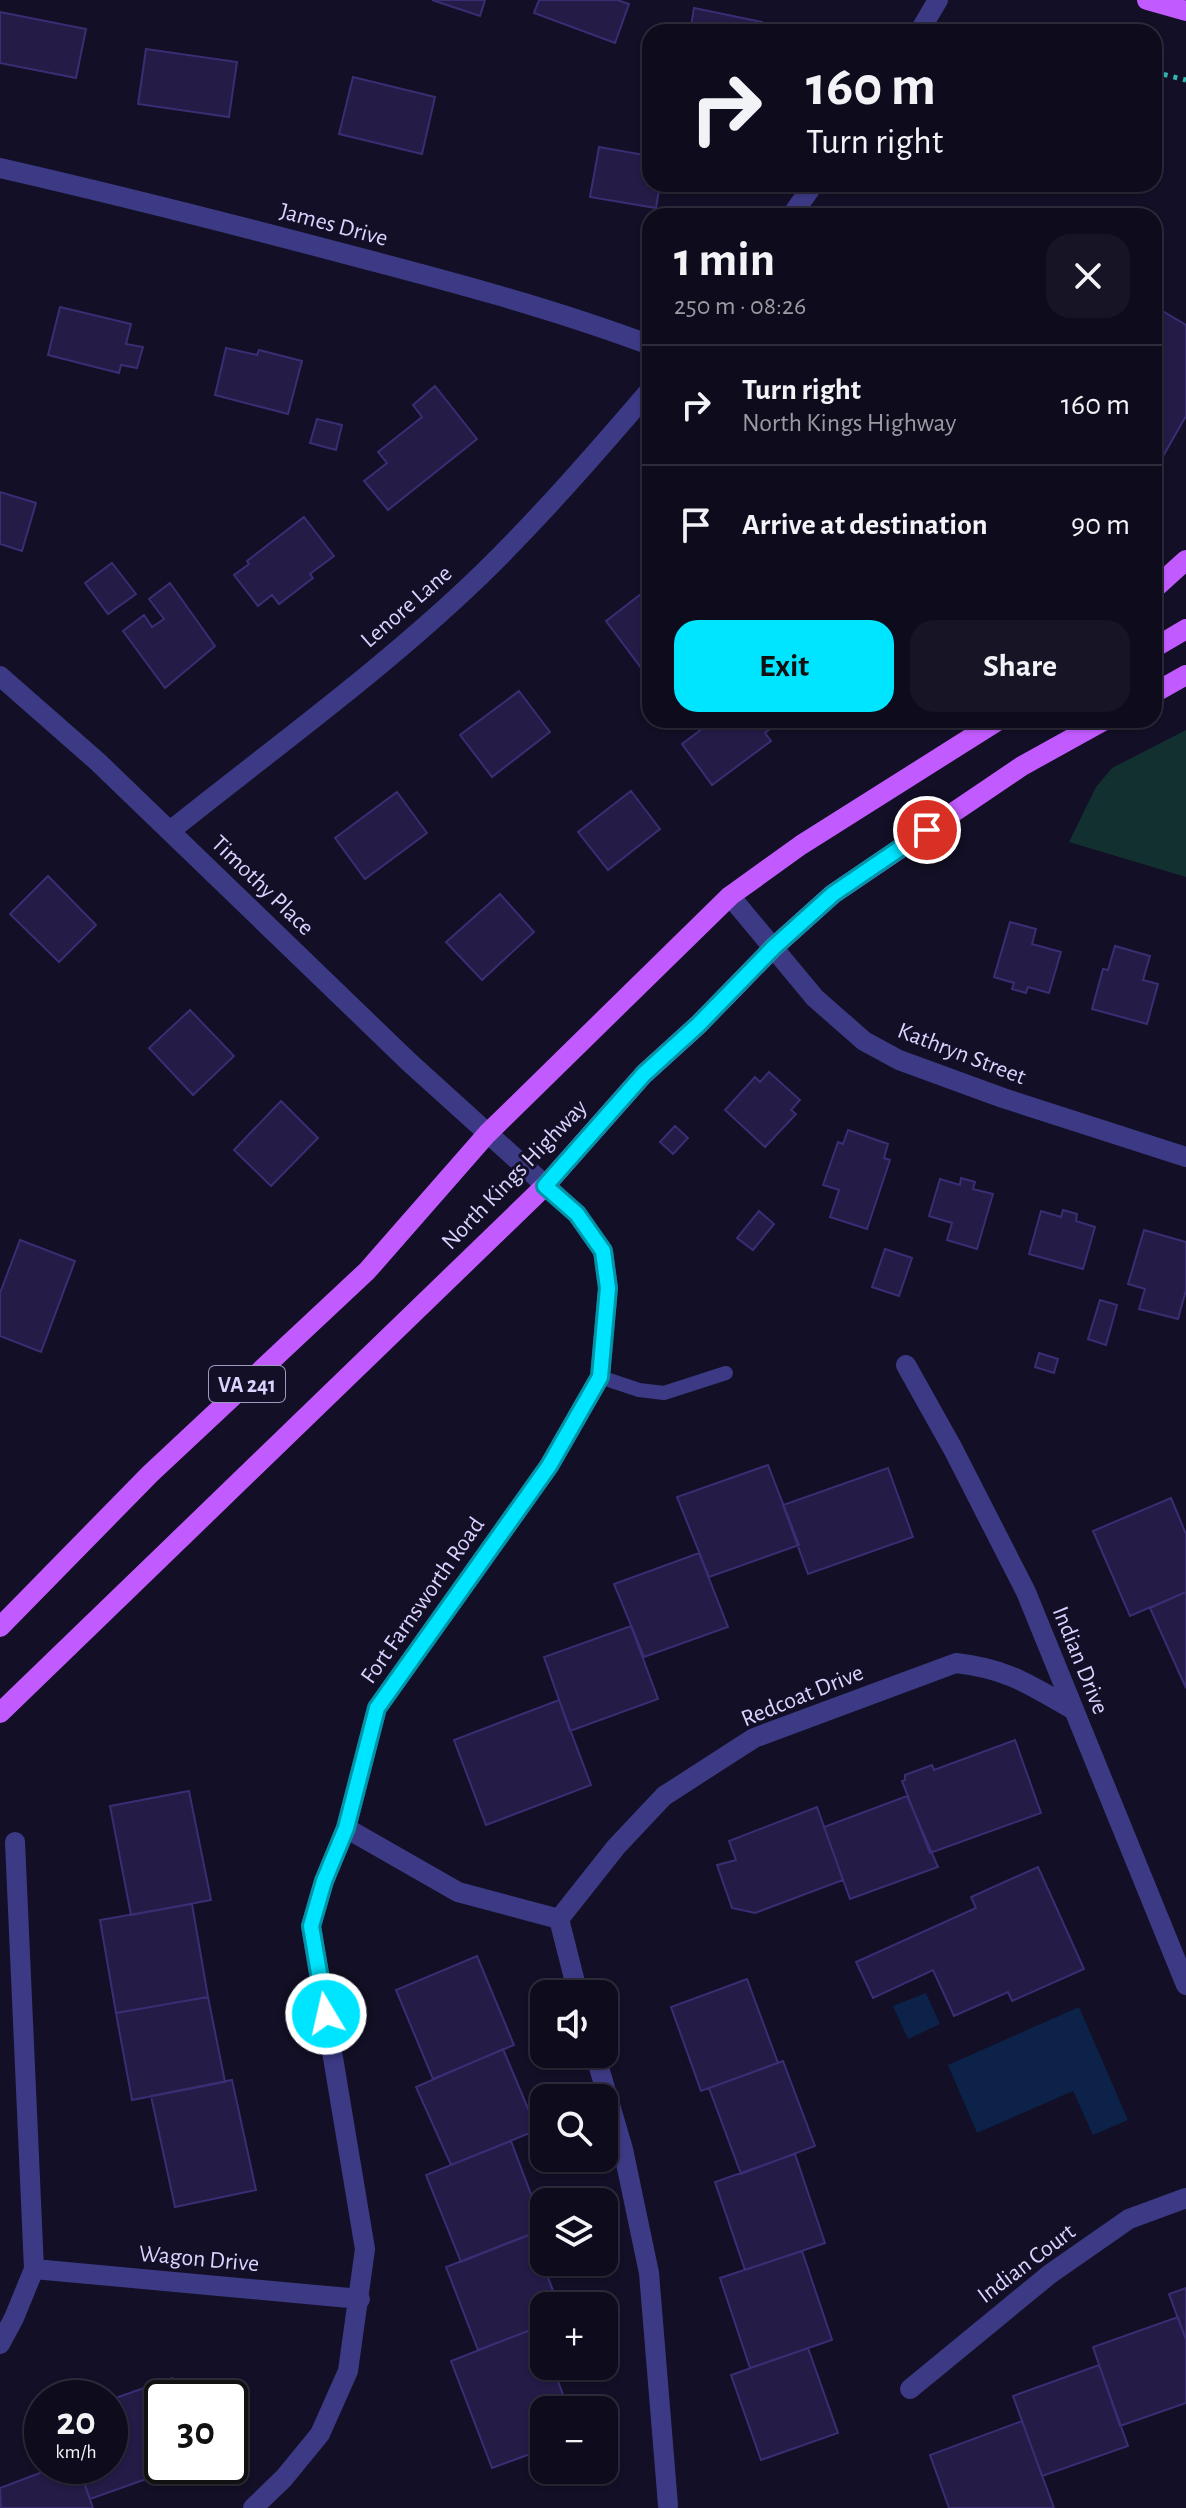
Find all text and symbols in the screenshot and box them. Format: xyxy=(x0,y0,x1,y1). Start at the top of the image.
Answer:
icon: right xyxy=(674,56,778,160)
text: 160 m xyxy=(806,59,936,115)
text: Turn right xyxy=(806,124,943,160)
street label: James Drive xyxy=(277,199,390,251)
button: close xyxy=(1046,234,1130,318)
text: 1 min xyxy=(674,237,775,285)
text: 250 m · 08:26 xyxy=(674,293,806,319)
text: Turn right xyxy=(742,375,861,405)
icon: right xyxy=(674,383,718,427)
text: 160 m xyxy=(1061,390,1130,420)
text: North Kings Highway xyxy=(742,410,956,436)
icon: arrive xyxy=(674,503,718,547)
text: Arrive at destination xyxy=(742,510,988,540)
text: 90 m xyxy=(1071,510,1130,540)
street label: Lenore Lane xyxy=(357,561,457,652)
button: Exit xyxy=(674,620,894,712)
button: Share xyxy=(910,620,1130,712)
pin xyxy=(893,796,961,864)
icon: arrive xyxy=(905,808,949,852)
street label: Timothy Place xyxy=(206,831,318,940)
street label: Kathryn Street xyxy=(894,1019,1029,1089)
street label: North Kings Highway xyxy=(437,1095,592,1254)
road number: VA 241 xyxy=(209,1366,285,1402)
street label: Fort Farnsworth Road xyxy=(356,1513,489,1688)
street label: Indian Drive xyxy=(1048,1603,1113,1718)
street label: Redcoat Drive xyxy=(738,1661,867,1731)
position arrow xyxy=(284,1972,368,2056)
map controls xyxy=(530,1980,618,2484)
button: sound xyxy=(530,1980,618,2068)
button: search xyxy=(530,2084,618,2172)
button: layers xyxy=(530,2188,618,2276)
street label: Indian Court xyxy=(973,2219,1080,2308)
street label: Wagon Drive xyxy=(138,2242,260,2276)
button: + xyxy=(530,2292,618,2380)
speed limit sign: 30 xyxy=(144,2380,248,2484)
button: − xyxy=(530,2396,618,2484)
text: 20 xyxy=(56,2402,96,2442)
text: km/h xyxy=(55,2442,97,2462)

